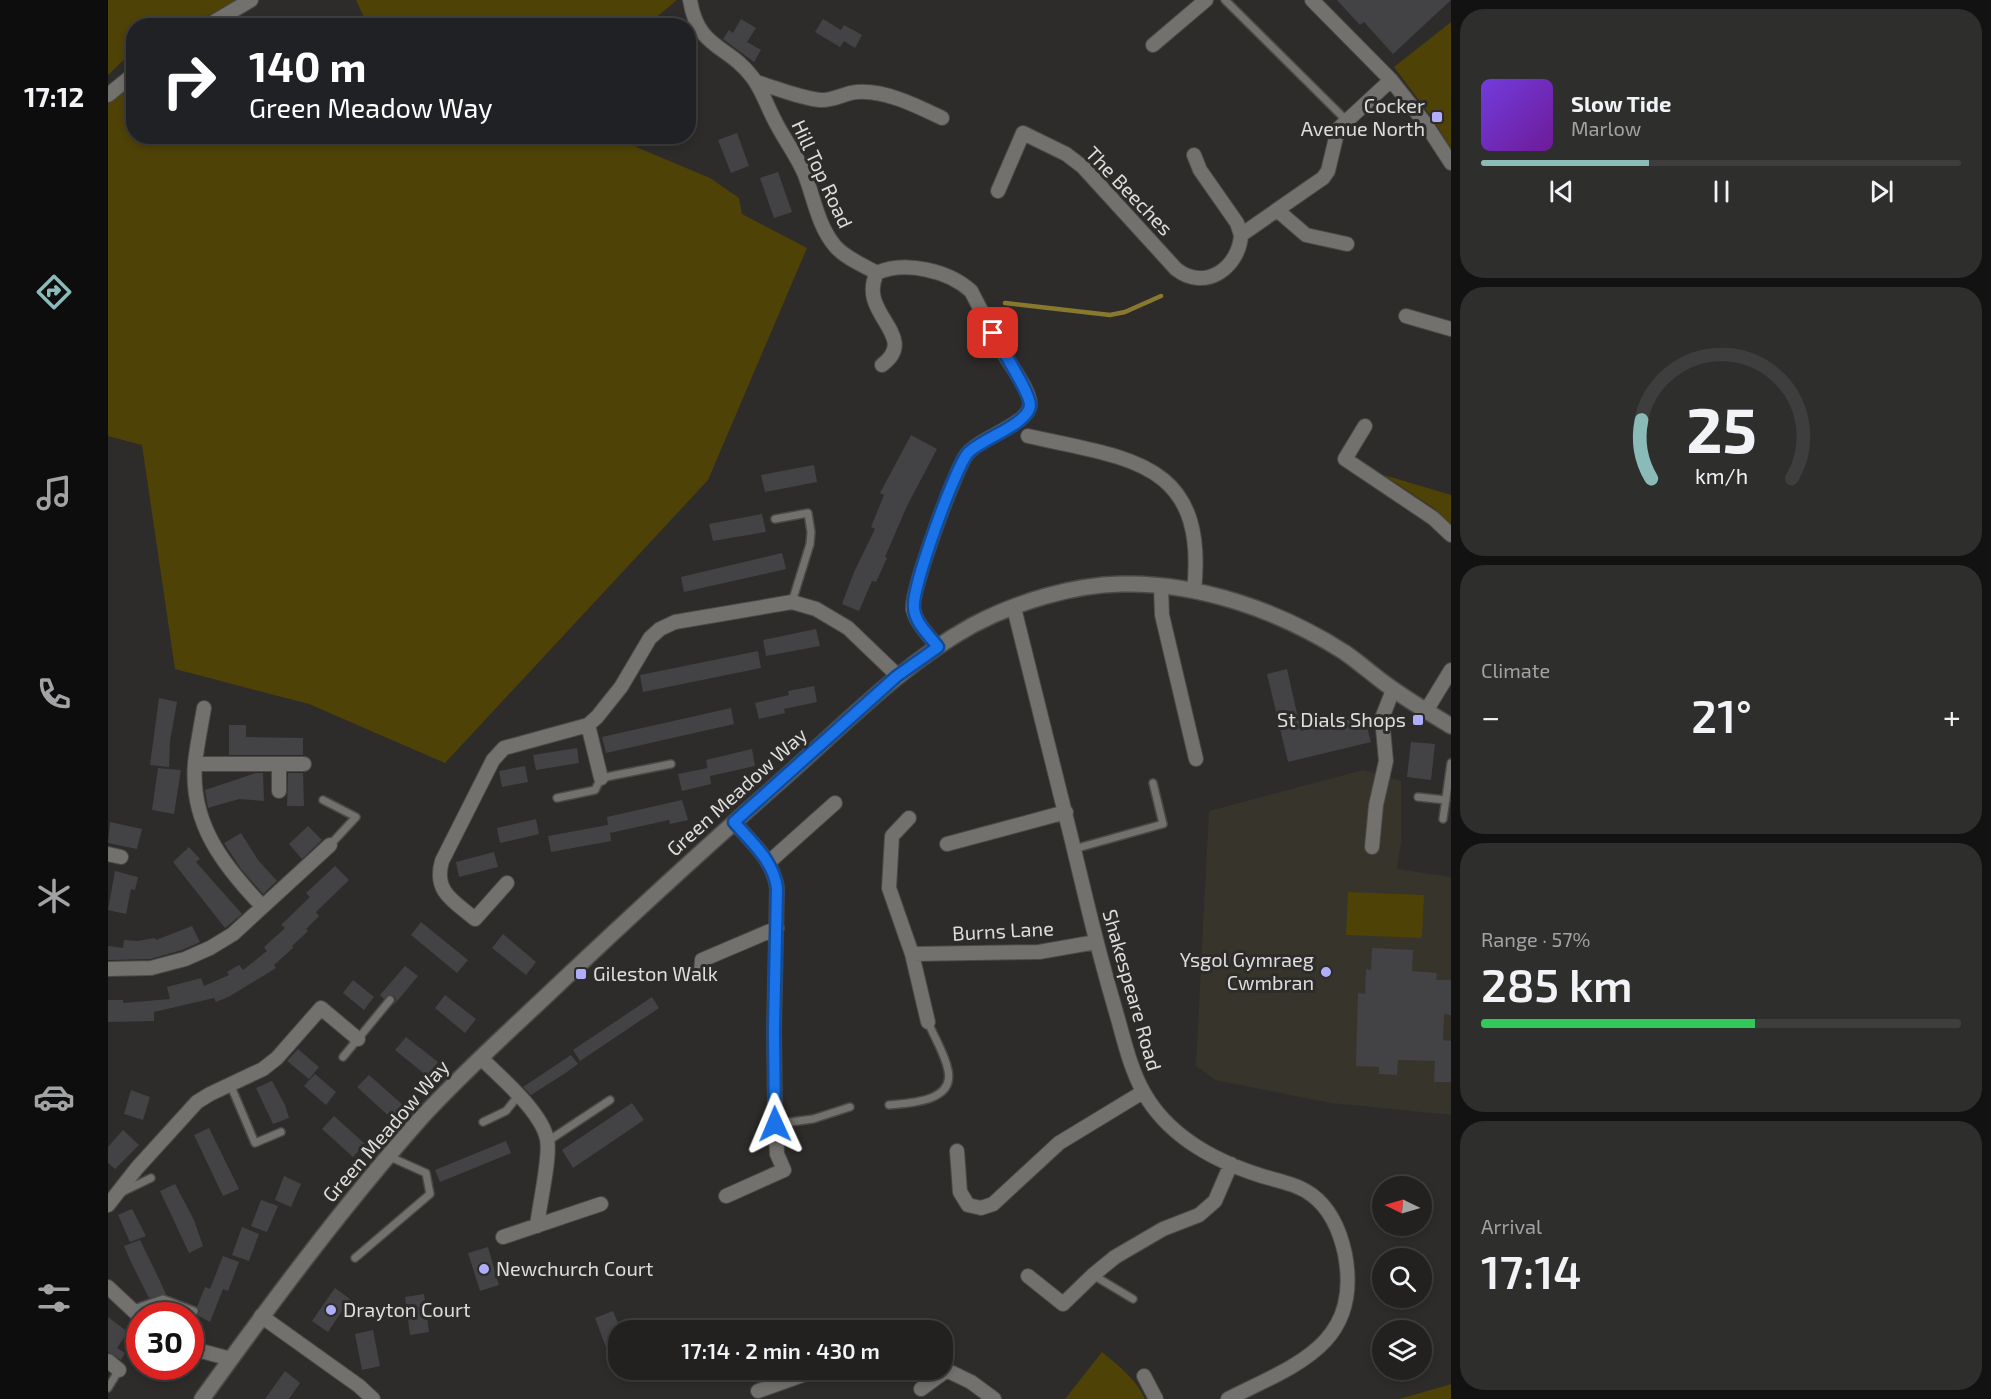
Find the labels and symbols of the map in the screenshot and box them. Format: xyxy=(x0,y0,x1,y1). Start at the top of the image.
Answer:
place label: Cocker Avenue North xyxy=(1301,93,1425,140)
marker: Cocker Avenue North xyxy=(1430,110,1444,124)
street label: Hill Top Road xyxy=(787,116,858,231)
street label: The Beeches xyxy=(1081,141,1178,240)
pin xyxy=(967,307,1018,358)
place label: St Dials Shops xyxy=(1277,707,1406,731)
marker: St Dials Shops xyxy=(1411,713,1425,727)
street label: Green Meadow Way xyxy=(661,722,812,861)
street label: Shakespeare Road xyxy=(1098,906,1168,1073)
street label: Burns Lane xyxy=(952,915,1054,945)
place label: Ysgol Gymraeg Cwmbran xyxy=(1180,947,1314,994)
place label: Gileston Walk xyxy=(593,961,718,985)
marker: Ysgol Gymraeg Cwmbran xyxy=(1319,965,1333,979)
marker: Gileston Walk xyxy=(574,967,588,981)
street label: Green Meadow Way xyxy=(317,1054,454,1206)
position arrow xyxy=(743,1092,807,1156)
north arrow xyxy=(1372,1176,1432,1236)
place label: Newchurch Court xyxy=(496,1256,654,1280)
marker: Newchurch Court xyxy=(477,1262,491,1276)
place label: Drayton Court xyxy=(343,1297,471,1321)
speed limit sign: 30 xyxy=(126,1302,204,1380)
marker: Drayton Court xyxy=(324,1303,338,1317)

